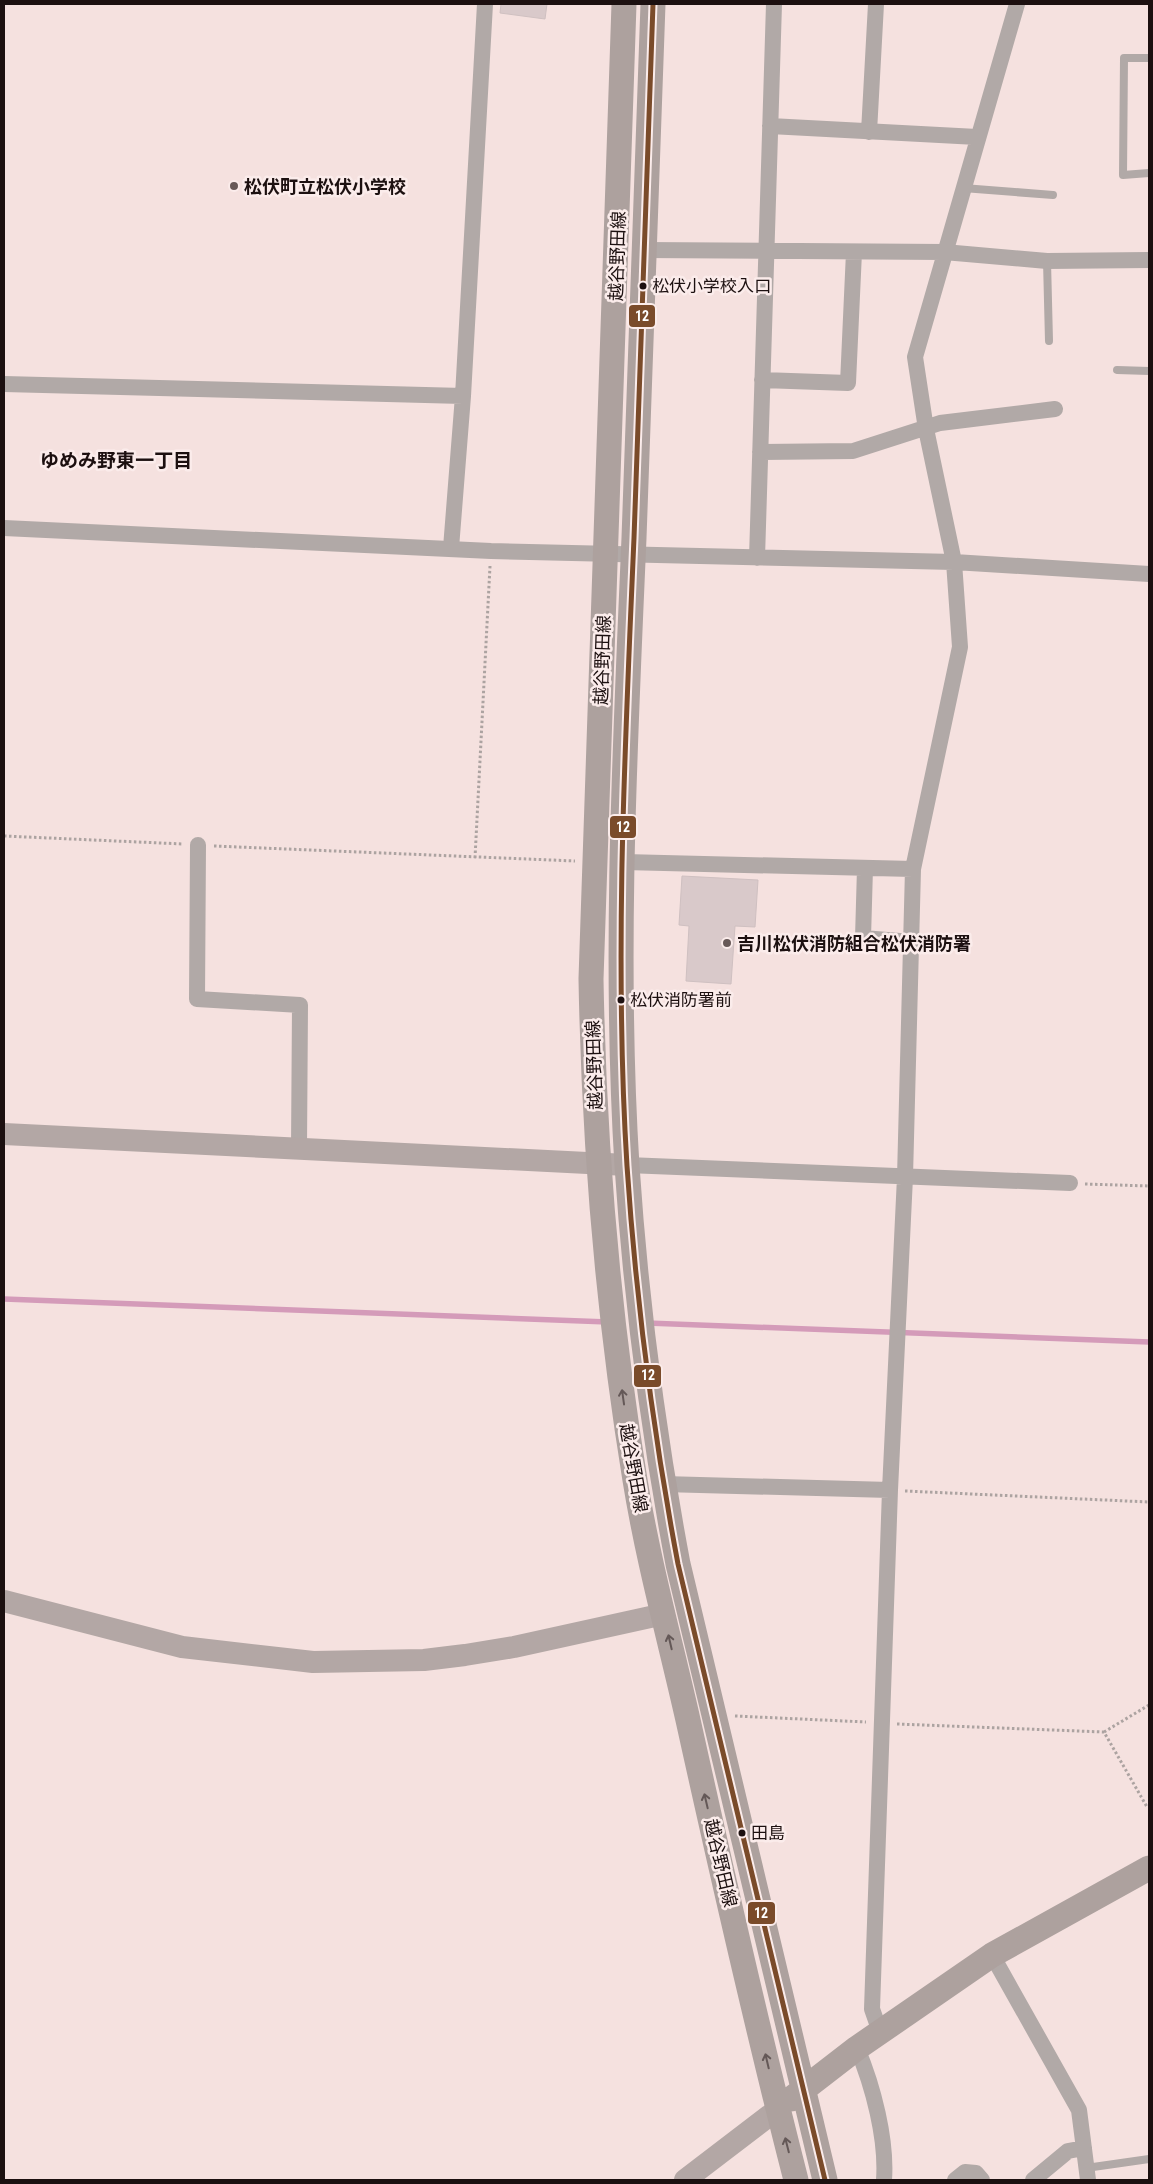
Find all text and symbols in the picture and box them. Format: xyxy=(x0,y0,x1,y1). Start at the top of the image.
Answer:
place label: 松伏町立松伏小学校 xyxy=(244,176,406,197)
marker: 松伏町立松伏小学校 xyxy=(228,180,240,192)
street label: 越谷野田線 xyxy=(605,211,629,301)
place label: 松伏小学校入口 xyxy=(652,276,771,296)
marker: 松伏小学校入口 xyxy=(638,281,648,291)
line badge: 12 xyxy=(628,304,656,328)
text: 12 xyxy=(635,308,649,324)
district label: ゆめみ野東一丁目 xyxy=(40,449,192,472)
street label: 越谷野田線 xyxy=(590,615,614,705)
line badge: 12 xyxy=(609,815,637,839)
text: 12 xyxy=(616,819,630,835)
place label: 吉川松伏消防組合松伏消防署 xyxy=(737,933,971,954)
marker: 吉川松伏消防組合松伏消防署 xyxy=(721,937,733,949)
place label: 松伏消防署前 xyxy=(630,990,732,1010)
marker: 松伏消防署前 xyxy=(616,995,626,1005)
street label: 越谷野田線 xyxy=(582,1020,606,1110)
line badge: 12 xyxy=(633,1364,662,1388)
text: 12 xyxy=(641,1367,655,1383)
one-way arrow xyxy=(618,1389,628,1405)
street label: 越谷野田線 xyxy=(616,1422,652,1514)
one-way arrow xyxy=(665,1635,675,1651)
one-way arrow xyxy=(701,1793,710,1809)
street label: 越谷野田線 xyxy=(701,1817,741,1909)
place label: 田島 xyxy=(751,1823,785,1843)
marker: 田島 xyxy=(737,1828,747,1838)
line badge: 12 xyxy=(747,1901,776,1925)
text: 12 xyxy=(754,1905,768,1921)
one-way arrow xyxy=(762,2054,771,2070)
one-way arrow xyxy=(782,2137,791,2153)

